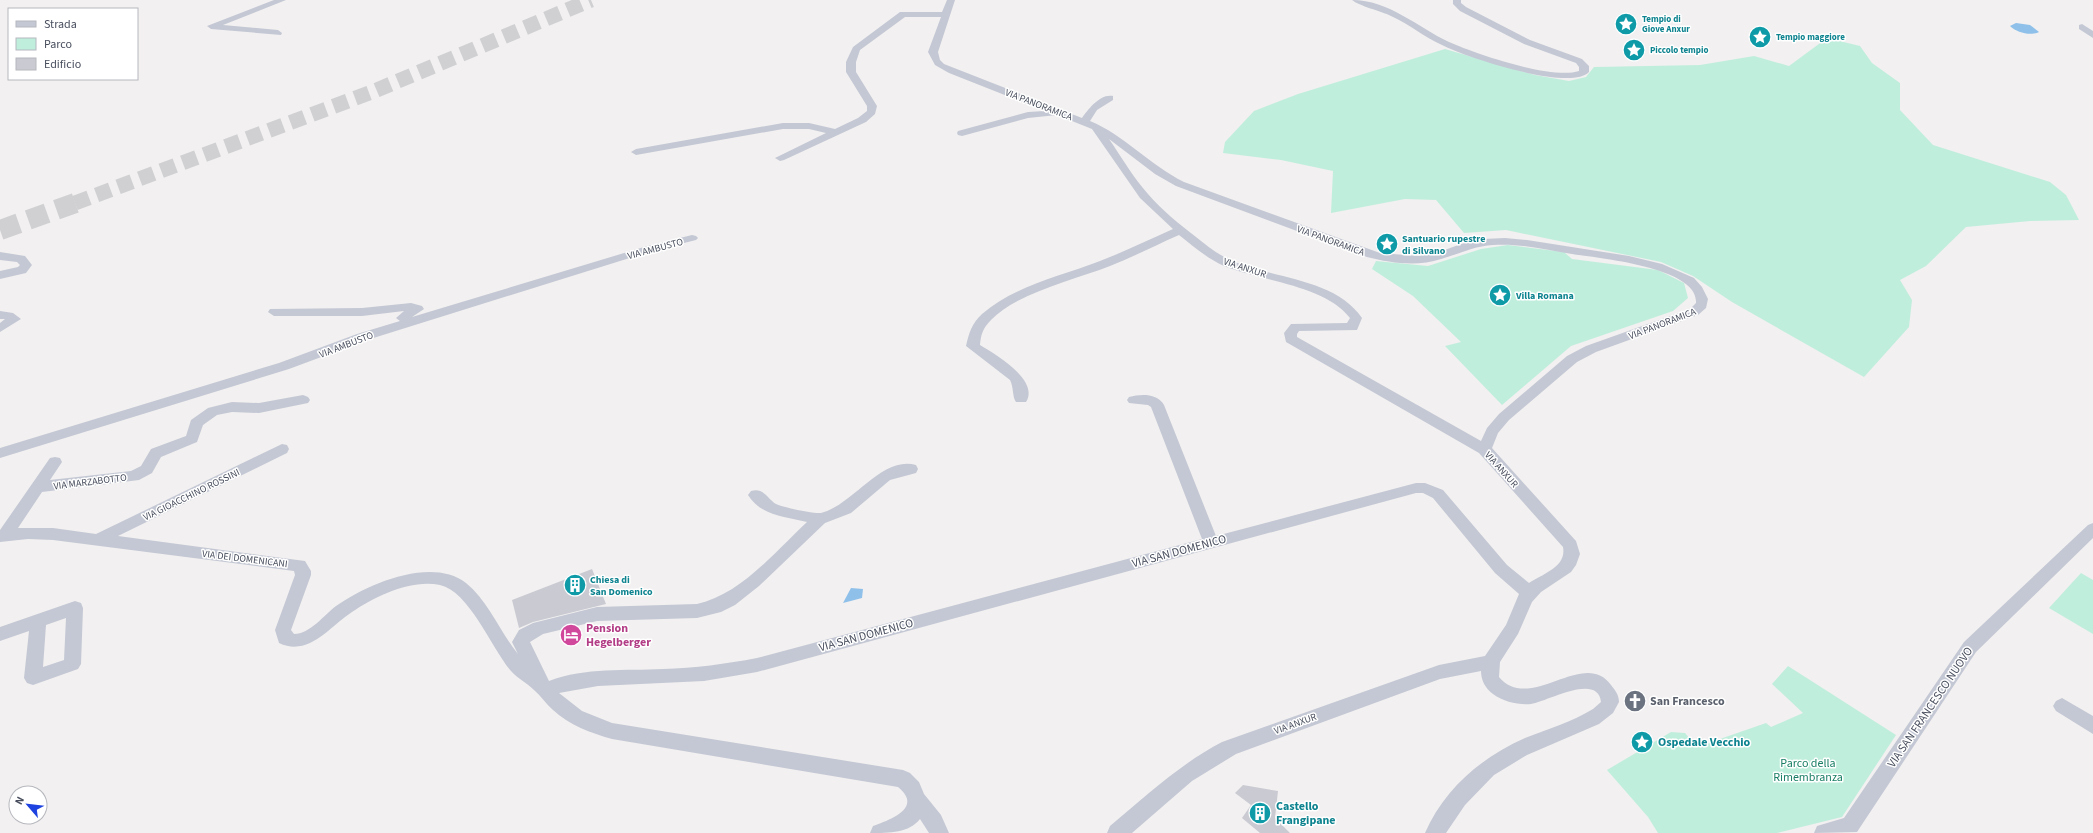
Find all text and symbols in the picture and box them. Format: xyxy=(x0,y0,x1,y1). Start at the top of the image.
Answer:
legend xyxy=(8,8,138,80)
place icon: Tempio di Giove Anxur xyxy=(1613,11,1639,37)
place label: Tempio di Giove Anxur xyxy=(1642,13,1690,36)
text: Strada xyxy=(44,16,77,33)
place icon: Tempio maggiore xyxy=(1747,24,1773,50)
place label: Tempio maggiore xyxy=(1776,31,1845,44)
text: Parco xyxy=(44,36,72,53)
place icon: Piccolo tempio xyxy=(1621,37,1647,63)
place label: Piccolo tempio xyxy=(1650,44,1708,57)
text: Edificio xyxy=(44,56,81,73)
street label: VIA PANORAMICA xyxy=(1003,86,1075,124)
street label: VIA PANORAMICA xyxy=(1295,222,1367,260)
place icon: Santuario rupestre di Silvano xyxy=(1374,231,1400,257)
place label: Santuario rupestre di Silvano xyxy=(1402,232,1485,258)
street label: VIA AMBUSTO xyxy=(626,235,685,263)
street label: VIA ANXUR xyxy=(1221,254,1268,282)
place icon: Villa Romana xyxy=(1487,282,1513,308)
place label: Villa Romana xyxy=(1515,289,1574,303)
street label: VIA PANORAMICA xyxy=(1627,304,1699,343)
street label: VIA AMBUSTO xyxy=(317,328,376,362)
street label: VIA ANXUR xyxy=(1481,449,1521,491)
street label: VIA GIOACCHINO ROSSINI xyxy=(141,465,242,524)
street label: VIA MARZABOTTO xyxy=(53,471,128,493)
street label: VIA SAN DOMENICO xyxy=(1130,531,1228,572)
street label: VIA DEI DOMENICANI xyxy=(201,547,288,571)
building icon: Chiesa di San Domenico xyxy=(562,572,588,598)
place label: Chiesa di San Domenico xyxy=(590,573,653,599)
street label: VIA SAN DOMENICO xyxy=(817,615,915,656)
place label: Pension Hegelberger xyxy=(586,620,651,651)
hotel icon: Pension Hegelberger xyxy=(558,622,584,648)
street label: VIA SAN FRANCESCO NUOVO xyxy=(1884,644,1977,771)
church icon: San Francesco xyxy=(1622,688,1648,714)
place label: San Francesco xyxy=(1650,693,1725,710)
street label: VIA ANXUR xyxy=(1272,710,1319,738)
place icon: Ospedale Vecchio xyxy=(1629,729,1655,755)
place label: Ospedale Vecchio xyxy=(1658,734,1751,751)
park label: Parco della Rimembranza xyxy=(1773,755,1843,786)
north arrow xyxy=(8,785,48,825)
text: N xyxy=(11,794,28,807)
place label: Castello Frangipane xyxy=(1276,798,1336,829)
building icon: Castello Frangipane xyxy=(1247,800,1273,826)

